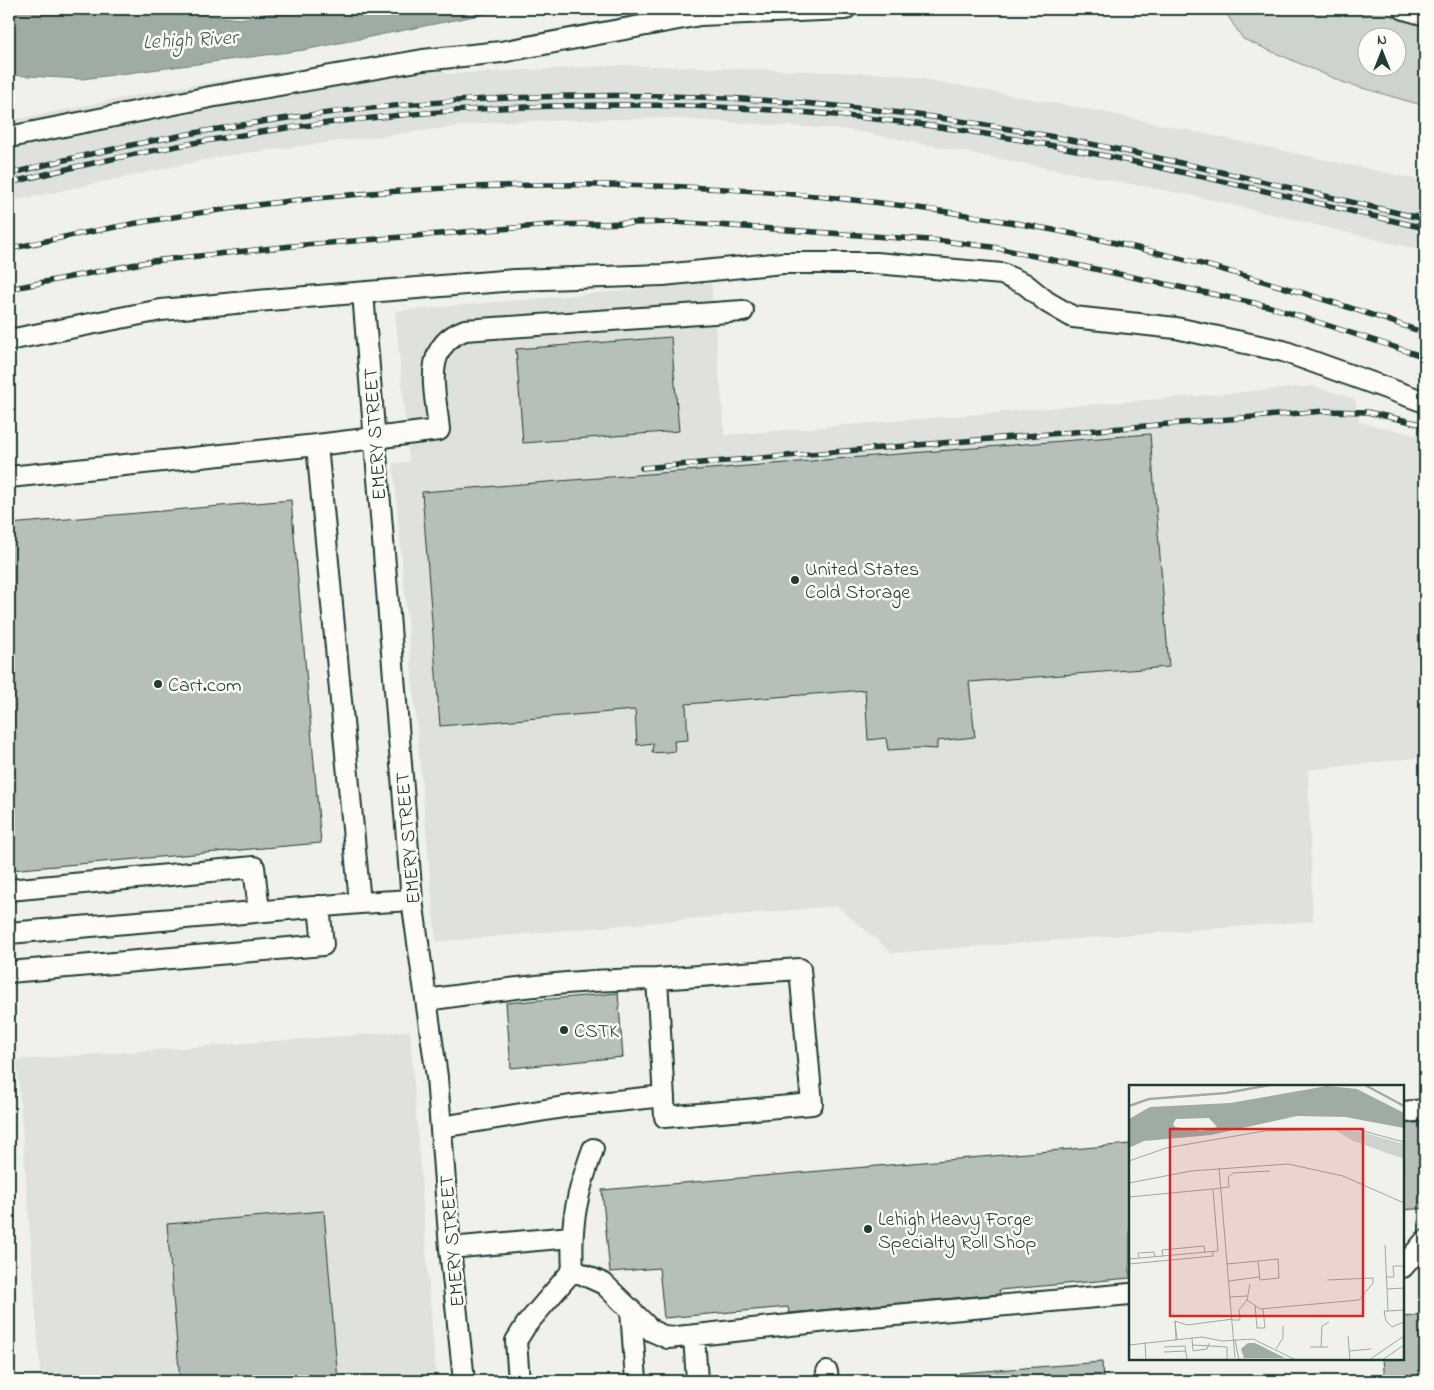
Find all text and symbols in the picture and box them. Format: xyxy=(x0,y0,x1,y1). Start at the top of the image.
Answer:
water label: Lehigh River xyxy=(142,23,241,59)
north arrow xyxy=(1356,28,1406,78)
text: N xyxy=(1377,30,1387,51)
street label: EMERY STREET xyxy=(357,367,396,501)
place label: United States Cold Storage xyxy=(805,556,919,609)
marker: United States Cold Storage xyxy=(789,574,801,586)
place label: Cart.com xyxy=(168,672,242,701)
marker: Cart.com xyxy=(152,678,164,690)
street label: EMERY STREET xyxy=(389,770,430,905)
place label: CSTK xyxy=(574,1018,619,1047)
marker: CSTK xyxy=(558,1024,570,1036)
inset map xyxy=(1129,1085,1404,1360)
street label: EMERY STREET xyxy=(433,1173,474,1308)
place label: Lehigh Heavy Forge: Specialty Roll Shop xyxy=(878,1206,1036,1258)
marker: Lehigh Heavy Forge: Specialty Roll Shop xyxy=(862,1223,874,1235)

